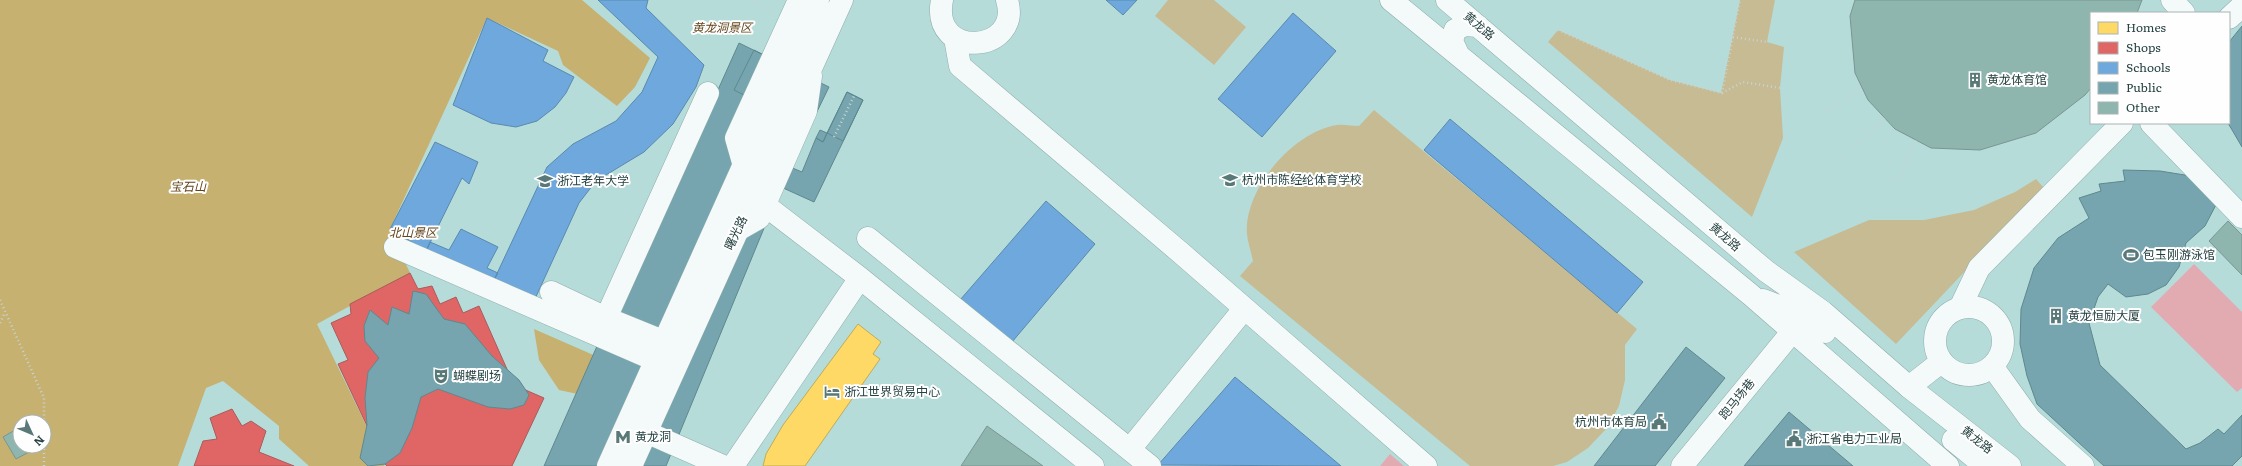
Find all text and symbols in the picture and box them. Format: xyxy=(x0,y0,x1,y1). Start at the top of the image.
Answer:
street label: 黄龙路 xyxy=(1460,7,1499,44)
legend xyxy=(2090,12,2230,124)
park label: 黄龙洞景区 xyxy=(692,18,754,36)
text: Homes xyxy=(2126,18,2166,36)
text: Shops xyxy=(2126,38,2161,56)
text: Schools xyxy=(2126,58,2171,76)
place label: 黄龙体育馆 xyxy=(1987,70,2047,88)
building icon: 黄龙体育馆 xyxy=(1966,71,1984,89)
text: Public xyxy=(2126,78,2162,96)
text: Other xyxy=(2126,98,2160,116)
place label: 杭州市陈经纶体育学校 xyxy=(1242,170,1362,188)
place label: 浙江老年大学 xyxy=(557,171,629,189)
school or university icon: 杭州市陈经纶体育学校 xyxy=(1221,171,1239,189)
school or university icon: 浙江老年大学 xyxy=(536,172,554,190)
park label: 宝石山 xyxy=(170,177,207,195)
street label: 曙光路 xyxy=(719,212,751,253)
street label: 黄龙路 xyxy=(1706,218,1745,255)
park label: 北山景区 xyxy=(389,223,439,241)
place label: 包玉刚游泳馆 xyxy=(2143,245,2215,263)
sports icon: 包玉刚游泳馆 xyxy=(2122,246,2140,264)
place label: 黄龙恒励大厦 xyxy=(2068,306,2140,324)
building icon: 黄龙恒励大厦 xyxy=(2047,307,2065,325)
place label: 蝴蝶剧场 xyxy=(453,366,501,384)
theatre icon: 蝴蝶剧场 xyxy=(432,367,450,385)
street label: 跑马场巷 xyxy=(1714,374,1758,423)
place label: 浙江世界贸易中心 xyxy=(844,382,940,400)
hotel icon: 浙江世界贸易中心 xyxy=(823,383,841,401)
place label: 杭州市体育局 xyxy=(1575,412,1647,430)
public building icon: 杭州市体育局 xyxy=(1650,413,1668,431)
north arrow xyxy=(12,414,52,454)
street label: 黄龙路 xyxy=(1958,421,1997,457)
place label: 黄龙洞 xyxy=(635,427,671,445)
metro station icon: 黄龙洞 xyxy=(614,428,632,446)
place label: 浙江省电力工业局 xyxy=(1806,429,1902,447)
public building icon: 浙江省电力工业局 xyxy=(1785,430,1803,448)
text: N xyxy=(31,433,49,451)

